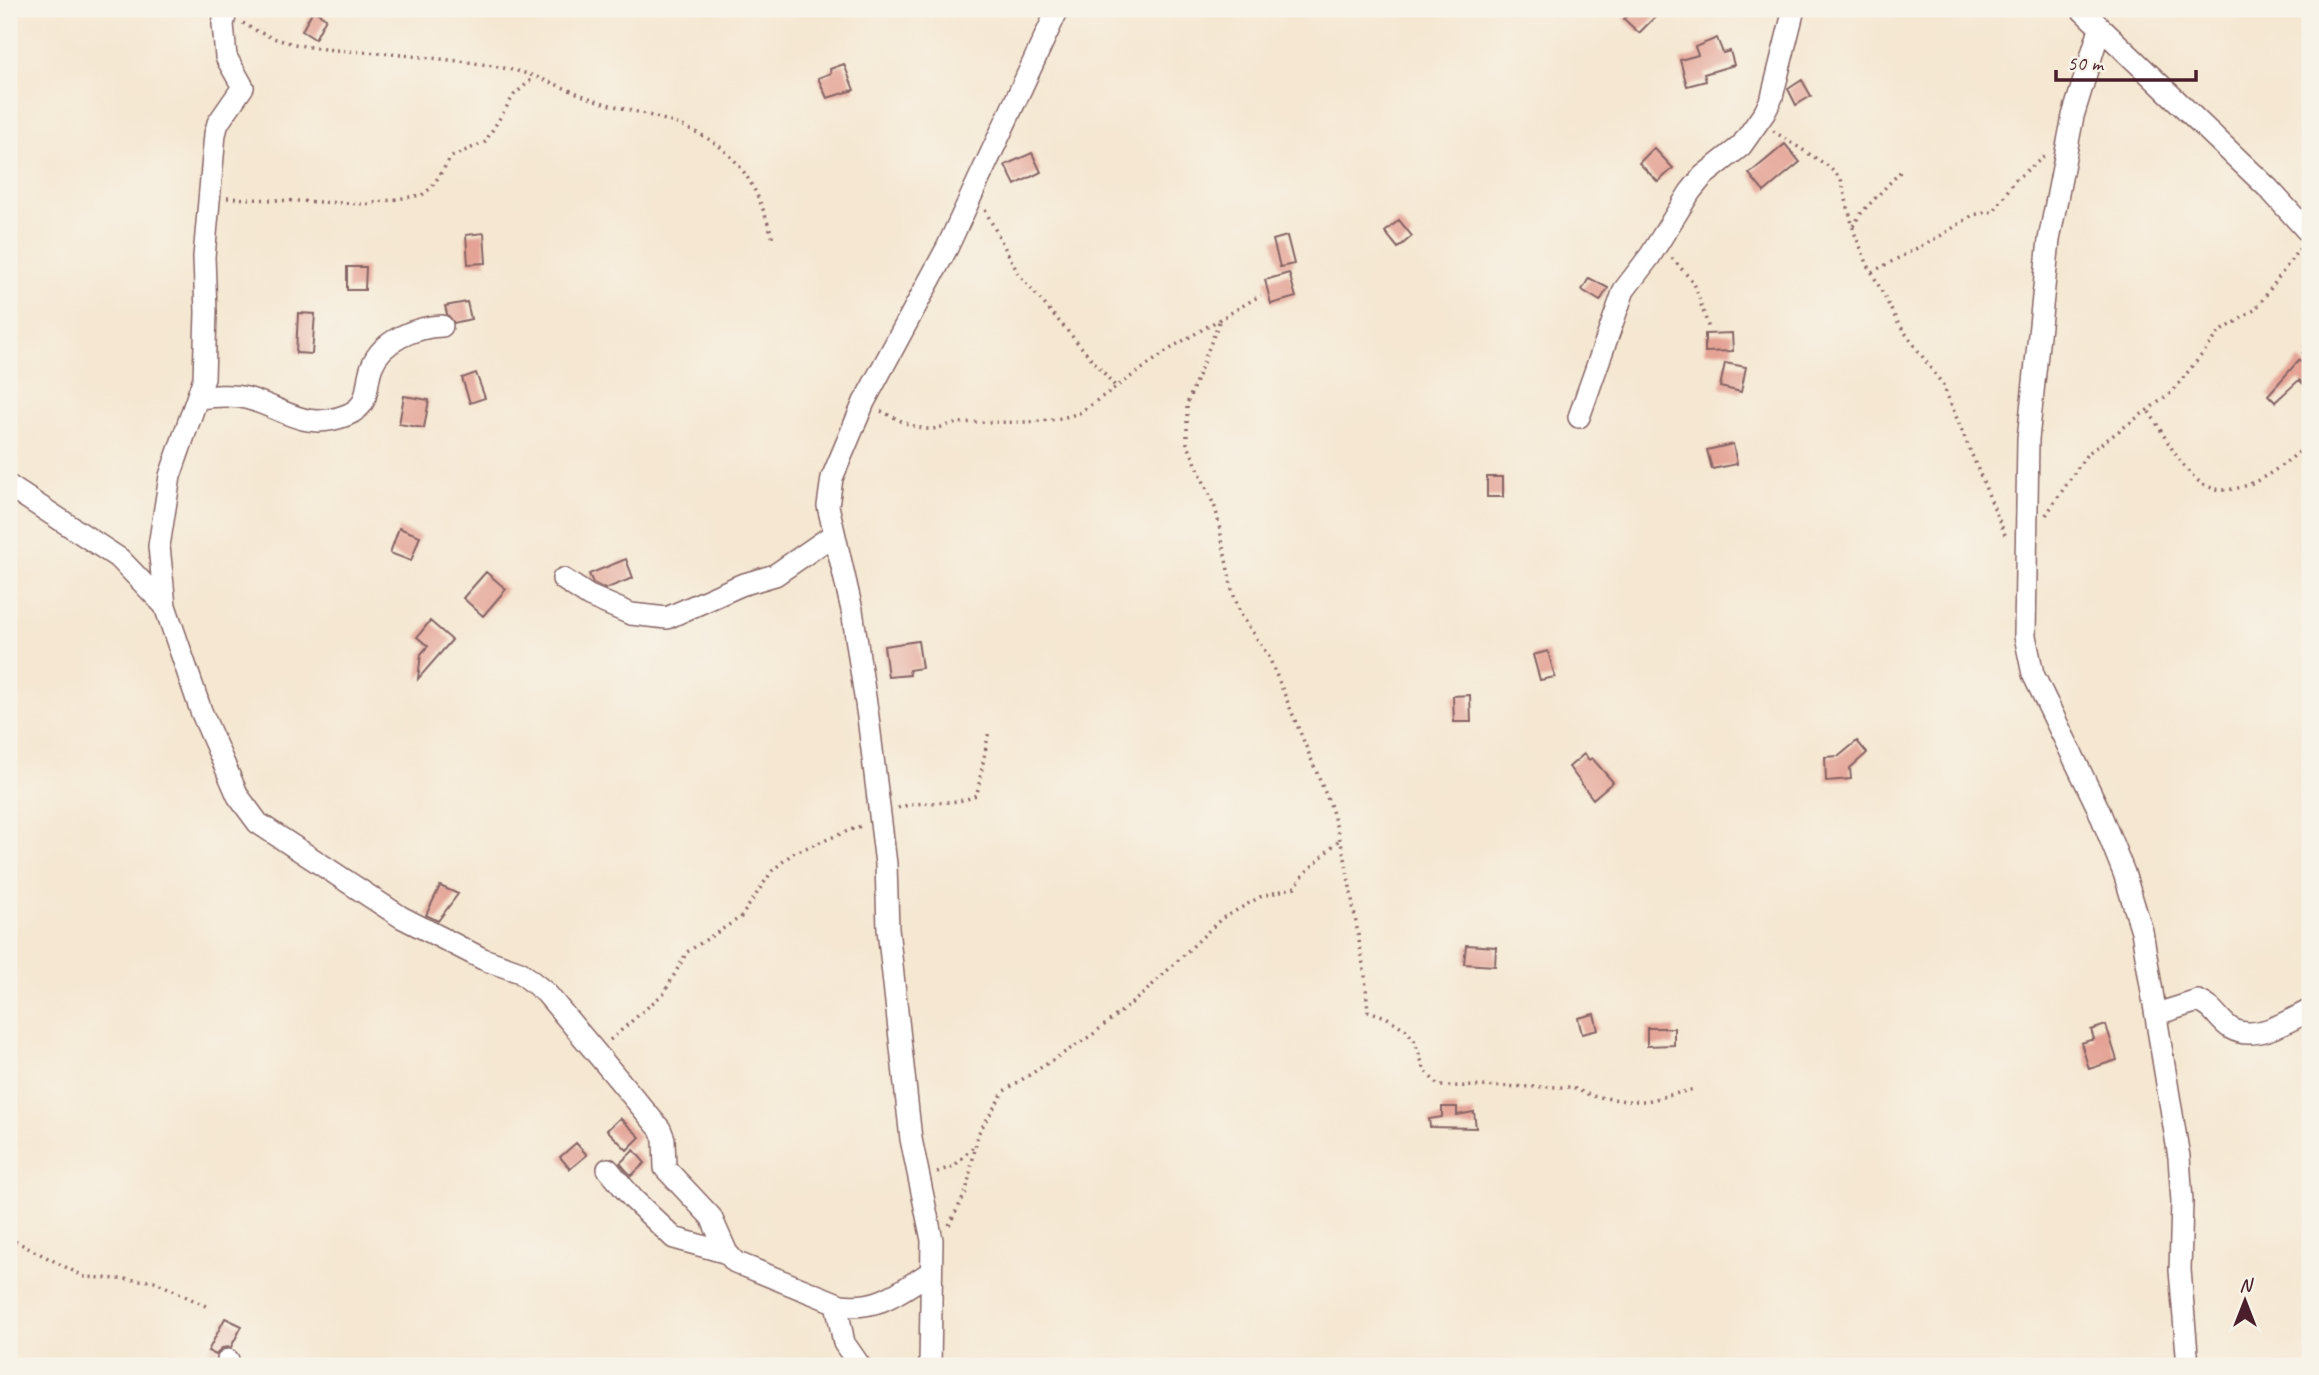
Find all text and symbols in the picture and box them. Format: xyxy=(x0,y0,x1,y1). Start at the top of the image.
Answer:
scale bar xyxy=(2056,38,2196,82)
text: 50 m xyxy=(2067,50,2105,76)
north arrow xyxy=(2210,1266,2280,1336)
text: N xyxy=(2239,1273,2254,1297)

